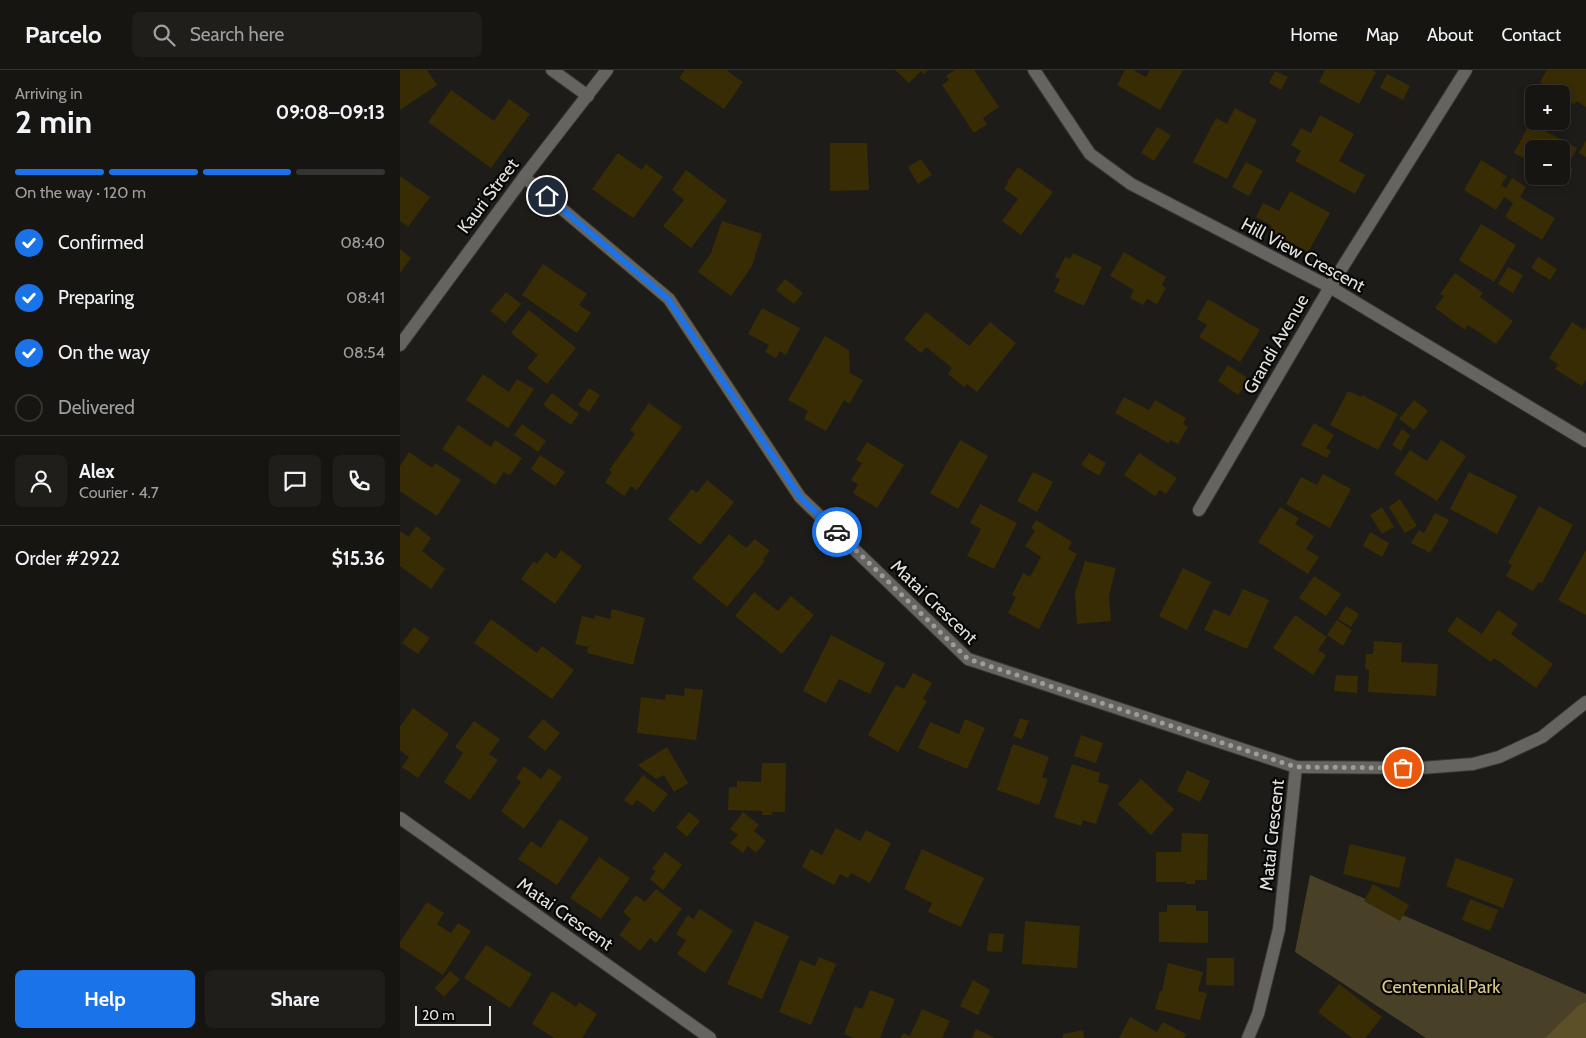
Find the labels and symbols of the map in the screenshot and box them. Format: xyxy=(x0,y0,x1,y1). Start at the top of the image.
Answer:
street label: Kauri Street xyxy=(453,154,523,238)
pin xyxy=(526,175,568,217)
street label: Hill View Crescent xyxy=(1237,213,1369,297)
street label: Grandi Avenue xyxy=(1239,290,1313,398)
courier xyxy=(812,507,862,557)
street label: Matai Crescent xyxy=(886,555,982,649)
pin xyxy=(1382,747,1424,789)
street label: Matai Crescent xyxy=(1255,778,1289,892)
street label: Matai Crescent xyxy=(513,873,617,955)
park label: Centennial Park xyxy=(1382,976,1501,998)
scale bar xyxy=(415,1003,491,1026)

